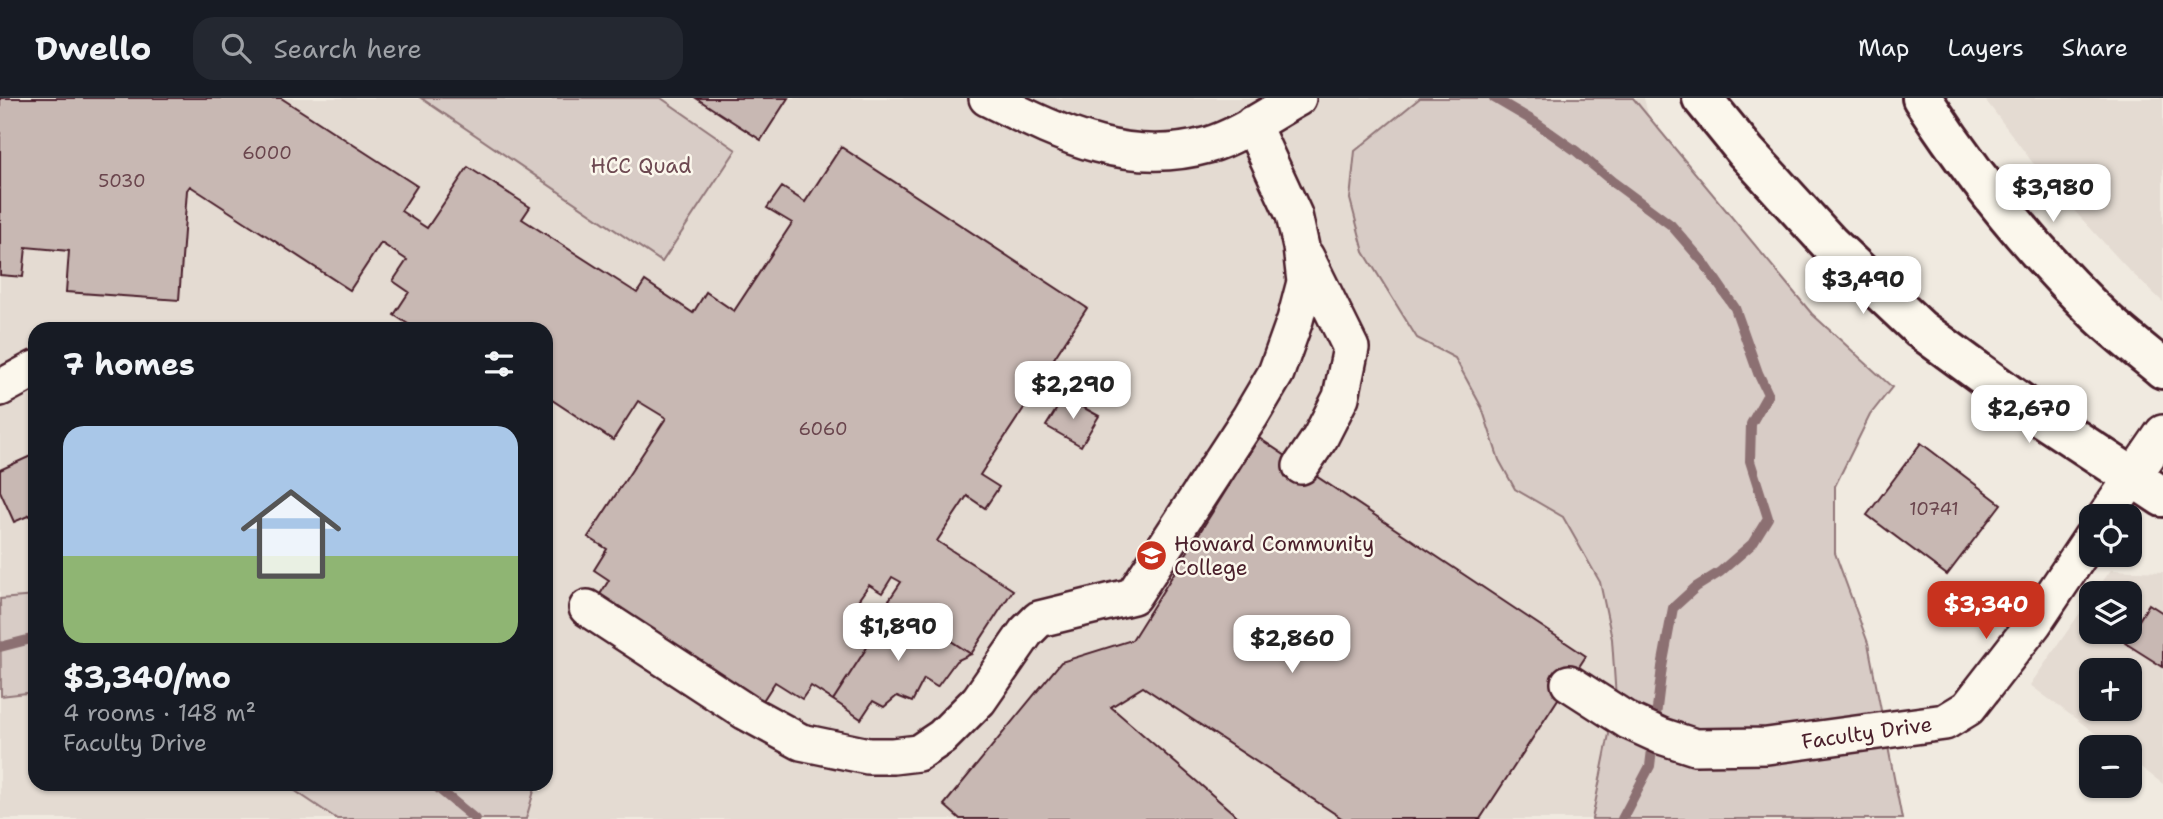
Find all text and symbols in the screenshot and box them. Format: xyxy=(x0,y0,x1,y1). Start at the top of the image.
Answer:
search box xyxy=(193,17,683,80)
text: Dwello xyxy=(35,26,151,71)
icon: search xyxy=(217,29,255,67)
text: Search here xyxy=(273,31,422,66)
text: Map xyxy=(1858,32,1909,64)
text: Layers xyxy=(1947,32,2024,64)
text: Share xyxy=(2062,32,2128,64)
house number: 6000 xyxy=(242,141,292,165)
park label: HCC Quad xyxy=(590,152,692,180)
pin: $3,980 xyxy=(1996,164,2110,224)
house number: 5030 xyxy=(98,169,146,193)
text: $3,980 xyxy=(2012,172,2094,202)
pin: $3,490 xyxy=(1806,256,1920,316)
text: $3,490 xyxy=(1821,264,1905,294)
text: 7 homes xyxy=(63,344,195,385)
icon: filters xyxy=(480,345,518,383)
pin: $2,290 xyxy=(1016,362,1130,421)
text: $2,290 xyxy=(1031,369,1115,399)
pin: $2,670 xyxy=(1972,386,2086,445)
text: $2,670 xyxy=(1987,393,2071,423)
house number: 6060 xyxy=(798,417,848,441)
icon: home xyxy=(228,471,354,597)
house number: 10741 xyxy=(1909,497,1959,521)
map controls xyxy=(2079,504,2142,798)
button: locate xyxy=(2079,504,2142,567)
place label: Howard Community College xyxy=(1174,530,1374,582)
school or university icon: Howard Community College xyxy=(1134,539,1168,573)
button: layers xyxy=(2079,581,2142,644)
pin: $3,340 xyxy=(1929,582,2043,641)
text: $3,340 xyxy=(1943,589,2029,619)
pin: $1,890 xyxy=(841,603,955,663)
text: $1,890 xyxy=(859,611,937,641)
pin: $2,860 xyxy=(1235,616,1349,675)
text: $2,860 xyxy=(1249,623,1335,653)
text: $3,340/mo xyxy=(63,657,231,698)
button: + xyxy=(2079,658,2142,721)
text: 4 rooms · 148 m² xyxy=(63,698,256,728)
street label: Faculty Drive xyxy=(1800,710,1934,756)
text: Faculty Drive xyxy=(63,728,207,758)
button: − xyxy=(2079,735,2142,798)

